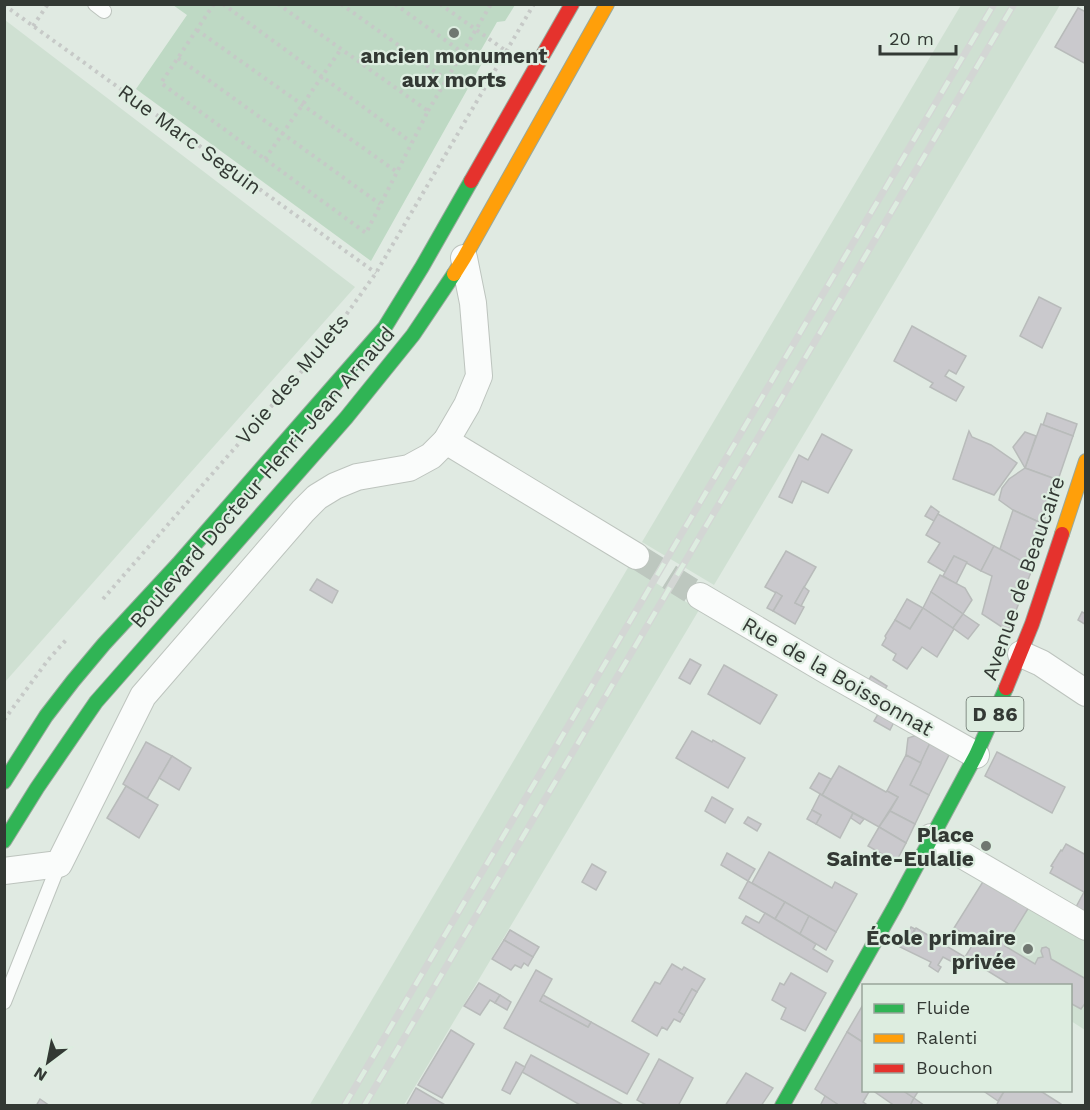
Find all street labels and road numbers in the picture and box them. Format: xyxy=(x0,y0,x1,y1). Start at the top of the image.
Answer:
street label: Rue Marc Seguin xyxy=(113,79,267,199)
street label: Voie des Mulets xyxy=(230,309,354,449)
street label: Boulevard Docteur Henri-Jean Arnaud xyxy=(124,321,400,633)
street label: Avenue de Beaucaire xyxy=(976,473,1070,683)
street label: Rue de la Boissonnat xyxy=(738,611,938,741)
road number: D 86 xyxy=(966,697,1024,731)

